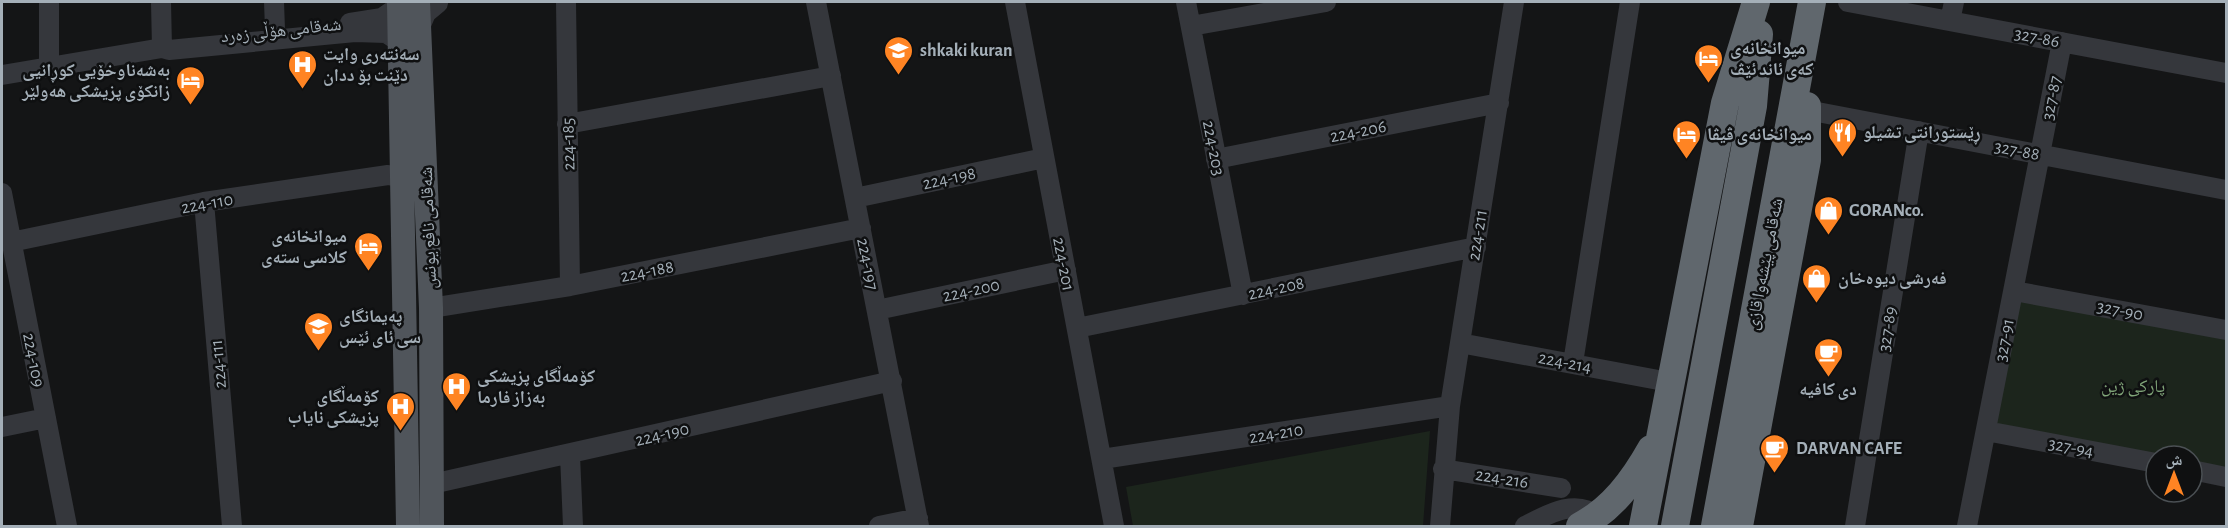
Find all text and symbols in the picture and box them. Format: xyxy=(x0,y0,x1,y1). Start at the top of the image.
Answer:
street label: شەقامی هۆڵی زەرد xyxy=(220,13,342,47)
street label: 327-86 xyxy=(2013,25,2061,51)
school or university icon: shkaki kuran xyxy=(883,34,915,76)
place label: میوانخانەی کەی ئاند ئێڤ xyxy=(1730,40,1813,80)
place label: shkaki kuran xyxy=(920,42,1012,60)
hotel icon: میوانخانەی کەی ئاند ئێڤ xyxy=(1693,42,1725,84)
place label: سەنتەری وایت دێنت بۆ ددان xyxy=(323,46,420,86)
hospital icon: سەنتەری وایت دێنت بۆ ددان xyxy=(286,48,318,90)
place label: بەشەناوخۆیی کوڕانیی زانکۆی پزیشکی هەولێر xyxy=(21,62,170,102)
hotel icon: بەشەناوخۆیی کوڕانیی زانکۆی پزیشکی هەولێر xyxy=(175,64,207,106)
street label: 327-87 xyxy=(2039,75,2065,122)
restaurant icon: ڕێستورانتی تشیلو xyxy=(1826,116,1858,158)
street label: 224-185 xyxy=(560,117,578,171)
street label: 224-206 xyxy=(1329,118,1388,146)
hotel icon: میوانخانەی ڤیڤا xyxy=(1670,118,1702,160)
street label: 224-203 xyxy=(1199,119,1227,177)
place label: ڕێستورانتی تشیلو xyxy=(1863,124,1981,145)
place label: میوانخانەی ڤیڤا xyxy=(1707,126,1812,145)
street label: 327-88 xyxy=(1993,138,2041,164)
street label: 224-198 xyxy=(921,165,977,193)
street label: شەقامی نافع یونس xyxy=(418,167,442,289)
street label: 224-110 xyxy=(180,191,235,217)
shop icon: GORANco. xyxy=(1812,194,1844,236)
street label: شەقامی پێشەوا قازی xyxy=(1743,197,1788,332)
place label: GORANco. xyxy=(1849,202,1924,220)
street label: 224-211 xyxy=(1465,208,1491,262)
place label: میوانخانەی کلاسی ستەی xyxy=(261,228,347,268)
hotel icon: میوانخانەی کلاسی ستەی xyxy=(352,230,384,272)
street label: 224-201 xyxy=(1049,236,1077,293)
street label: 224-197 xyxy=(853,237,881,292)
street label: 224-188 xyxy=(619,258,675,286)
shop icon: فەرشی دیوەخان xyxy=(1801,262,1833,304)
place label: فەرشی دیوەخان xyxy=(1838,270,1947,289)
street label: 224-208 xyxy=(1247,274,1306,304)
street label: 224-200 xyxy=(941,276,1001,306)
street label: 327-90 xyxy=(2095,298,2144,324)
street label: 327-89 xyxy=(1876,305,1900,353)
place label: پەیمانگای سی ئای ئێس xyxy=(339,307,421,348)
school or university icon: پەیمانگای سی ئای ئێس xyxy=(302,310,334,352)
street label: 327-91 xyxy=(1992,317,2018,363)
street label: 224-109 xyxy=(19,332,47,389)
cafe icon: دى كافيه xyxy=(1812,336,1844,378)
street label: 224-111 xyxy=(208,339,230,389)
street label: 224-214 xyxy=(1537,349,1593,377)
place label: کۆمەڵگای پزیشکی بەزاز فارما xyxy=(477,365,595,408)
hospital icon: کۆمەڵگای پزیشکی بەزاز فارما xyxy=(440,370,472,412)
park label: پارکی ژین xyxy=(2101,378,2165,397)
place label: دى كافيه xyxy=(1799,381,1857,400)
place label: کۆمەڵگای پزیشکی نایاب xyxy=(287,385,379,428)
hospital icon: کۆمەڵگای پزیشکی نایاب xyxy=(384,390,416,432)
street label: 224-190 xyxy=(634,420,691,450)
street label: 224-210 xyxy=(1248,421,1304,447)
cafe icon: DARVAN CAFE xyxy=(1759,432,1791,474)
street label: 327-94 xyxy=(2047,435,2095,461)
place label: DARVAN CAFE xyxy=(1796,440,1902,458)
north arrow xyxy=(2144,444,2204,504)
text: ش xyxy=(2166,452,2183,469)
street label: 224-216 xyxy=(1474,466,1530,492)

